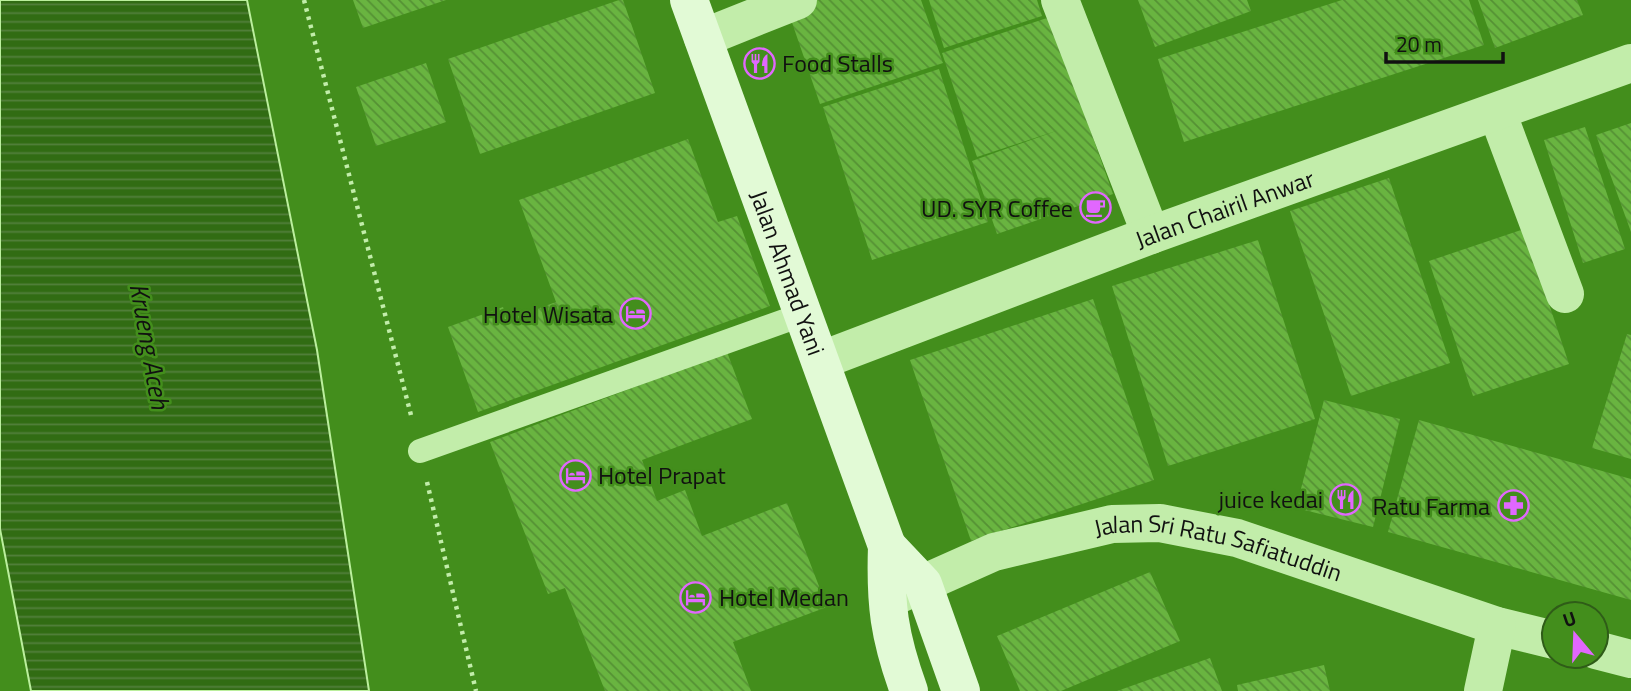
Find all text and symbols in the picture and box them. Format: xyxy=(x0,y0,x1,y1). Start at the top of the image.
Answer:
scale bar xyxy=(1386,21,1503,65)
text: 20 m xyxy=(1396,28,1442,60)
place label: Food Stalls xyxy=(782,45,893,81)
restaurant icon: Food Stalls xyxy=(742,46,776,80)
street label: Jalan Chairil Anwar xyxy=(1130,160,1319,257)
street label: Jalan Ahmad Yani xyxy=(741,185,834,360)
place label: UD. SYR Coffee xyxy=(921,190,1073,226)
cafe icon: UD. SYR Coffee xyxy=(1079,191,1113,225)
water label: Krueng Aceh xyxy=(120,280,180,413)
place label: Hotel Wisata xyxy=(483,296,613,332)
hotel icon: Hotel Wisata xyxy=(619,297,653,331)
place label: Hotel Prapat xyxy=(598,457,726,493)
hotel icon: Hotel Prapat xyxy=(558,458,592,492)
place label: juice kedai xyxy=(1217,481,1323,517)
restaurant icon: juice kedai xyxy=(1329,482,1363,516)
place label: Ratu Farma xyxy=(1372,488,1490,524)
pharmacy icon: Ratu Farma xyxy=(1496,489,1530,523)
street label: Jalan Sri Ratu Safiatuddin xyxy=(1090,505,1347,590)
place label: Hotel Medan xyxy=(719,579,849,615)
hotel icon: Hotel Medan xyxy=(679,580,713,614)
north arrow xyxy=(1540,600,1610,670)
text: U xyxy=(1559,603,1580,634)

